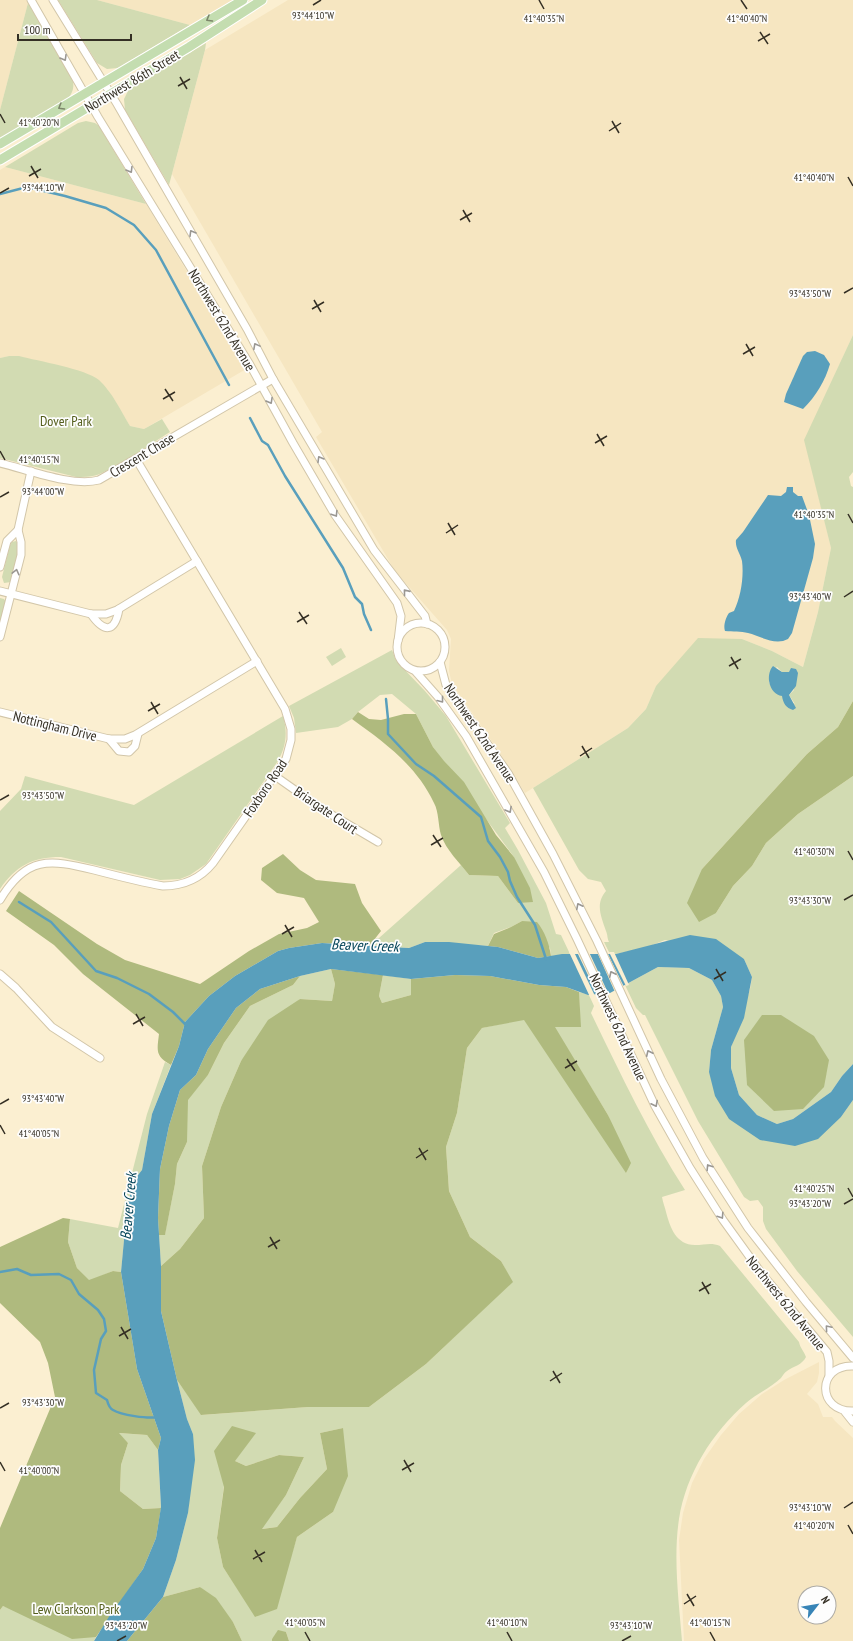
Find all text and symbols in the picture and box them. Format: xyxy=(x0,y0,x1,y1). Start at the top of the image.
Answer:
text: 93°44'10"W xyxy=(292,9,334,22)
text: 41°40'35"N xyxy=(524,12,564,25)
text: 41°40'40"N xyxy=(727,12,767,25)
one-way arrow xyxy=(206,15,213,22)
scale bar xyxy=(18,16,131,42)
text: 100 m xyxy=(24,22,51,37)
street label: Northwest 86th Street xyxy=(81,45,183,116)
one-way arrow xyxy=(59,54,66,61)
one-way arrow xyxy=(58,102,65,110)
text: 41°40'20"N xyxy=(19,116,59,129)
one-way arrow xyxy=(126,166,133,173)
text: 41°40'40"N xyxy=(794,171,834,184)
text: 93°44'10"W xyxy=(22,181,64,194)
one-way arrow xyxy=(189,230,196,237)
street label: Northwest 62nd Avenue xyxy=(184,266,260,375)
text: 93°43'50"W xyxy=(789,287,831,300)
one-way arrow xyxy=(253,343,260,351)
one-way arrow xyxy=(265,397,272,404)
park label: Dover Park xyxy=(40,412,93,430)
street label: Crescent Chase xyxy=(106,428,178,481)
text: 41°40'15"N xyxy=(19,453,59,466)
one-way arrow xyxy=(318,456,325,463)
text: 93°44'00"W xyxy=(22,485,64,498)
text: 41°40'35"N xyxy=(794,508,834,521)
one-way arrow xyxy=(330,509,337,516)
one-way arrow xyxy=(11,569,20,576)
one-way arrow xyxy=(403,589,410,597)
text: 93°43'40"W xyxy=(789,590,831,603)
street label: Northwest 62nd Avenue xyxy=(440,680,520,786)
one-way arrow xyxy=(436,696,443,703)
street label: Nottingham Drive xyxy=(11,707,99,745)
street label: Foxboro Road xyxy=(239,756,291,820)
street label: Briargate Court xyxy=(291,782,361,838)
text: 93°43'50"W xyxy=(22,789,64,802)
one-way arrow xyxy=(505,806,512,813)
text: 41°40'30"N xyxy=(794,845,834,858)
text: 93°43'30"W xyxy=(789,894,831,907)
one-way arrow xyxy=(576,903,584,910)
water label: Beaver Creek xyxy=(331,934,401,956)
street label: Northwest 62nd Avenue xyxy=(585,971,651,1084)
one-way arrow xyxy=(609,971,617,979)
one-way arrow xyxy=(645,1049,653,1056)
text: 93°43'40"W xyxy=(22,1092,64,1105)
one-way arrow xyxy=(650,1100,658,1108)
text: 41°40'05"N xyxy=(19,1127,59,1140)
one-way arrow xyxy=(707,1164,714,1171)
water label: Beaver Creek xyxy=(116,1169,141,1240)
text: 41°40'25"N xyxy=(794,1182,834,1195)
text: 93°43'20"W xyxy=(789,1197,831,1210)
one-way arrow xyxy=(716,1212,723,1219)
street label: Northwest 62nd Avenue xyxy=(742,1252,830,1354)
one-way arrow xyxy=(826,1325,833,1333)
text: 93°43'30"W xyxy=(22,1396,64,1409)
text: 41°40'00"N xyxy=(19,1464,59,1477)
text: 93°43'10"W xyxy=(789,1501,831,1514)
text: 41°40'20"N xyxy=(794,1519,834,1532)
north arrow xyxy=(797,1585,837,1625)
text: N xyxy=(818,1594,833,1606)
park label: Lew Clarkson Park xyxy=(32,1600,120,1618)
text: 41°40'05"N xyxy=(285,1616,325,1629)
text: 41°40'10"N xyxy=(487,1616,527,1629)
text: 41°40'15"N xyxy=(690,1616,730,1629)
text: 93°43'20"W xyxy=(105,1619,147,1632)
text: 93°43'10"W xyxy=(610,1619,652,1632)

